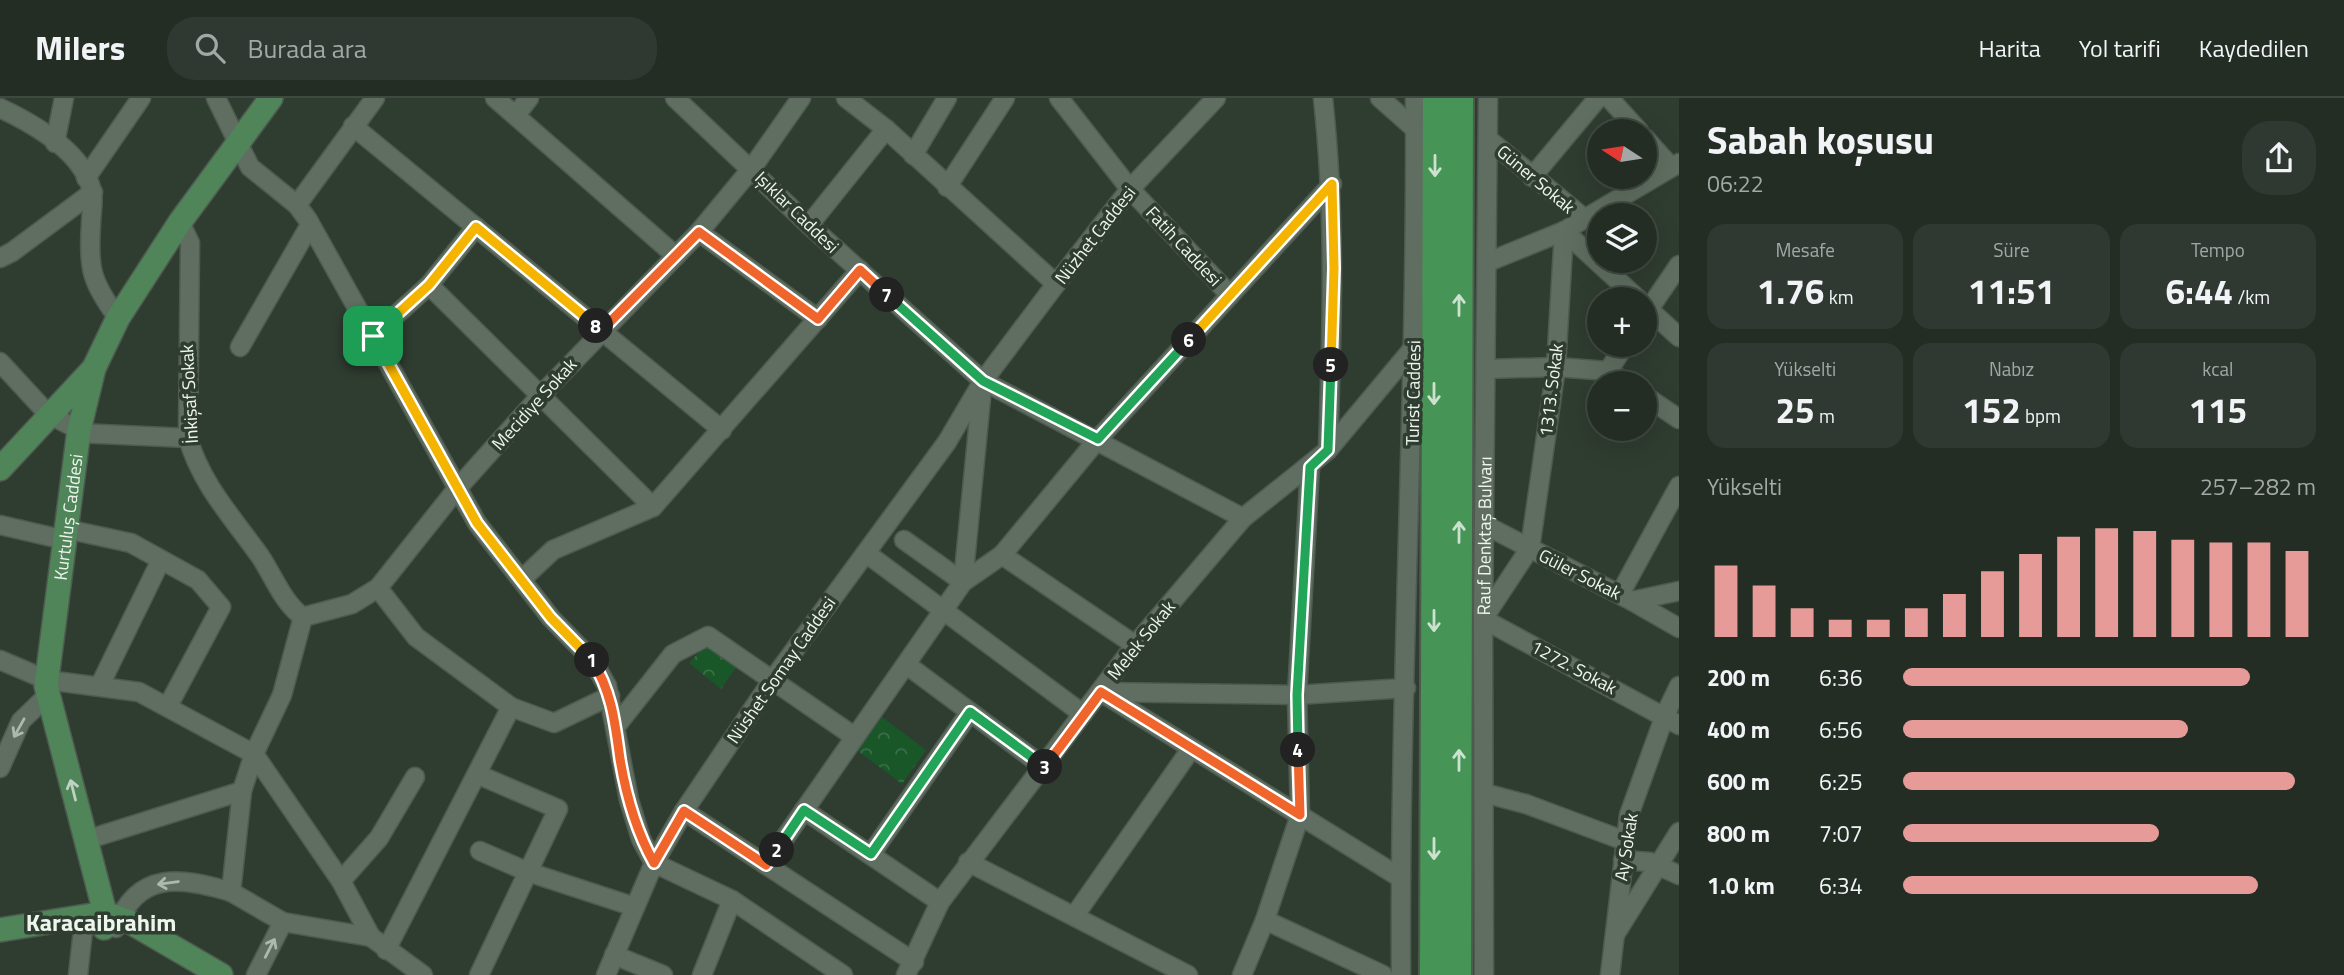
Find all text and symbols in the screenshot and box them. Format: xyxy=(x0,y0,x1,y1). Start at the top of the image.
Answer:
search box xyxy=(167,17,657,80)
text: Milers xyxy=(35,23,125,73)
icon: search xyxy=(191,29,229,67)
text: Burada ara xyxy=(247,29,367,68)
text: Harita xyxy=(1979,30,2041,66)
text: Yol tarifi xyxy=(2079,30,2161,66)
text: Kaydedilen xyxy=(2199,30,2309,66)
text: Sabah koşusu xyxy=(1707,111,1934,169)
north arrow xyxy=(1587,119,1657,189)
map controls xyxy=(1587,119,1657,441)
button: share xyxy=(2242,121,2316,195)
street label: Güner Sokak xyxy=(1491,138,1581,220)
one-way arrow xyxy=(1428,154,1442,177)
street label: Işıklar Caddesi xyxy=(749,165,845,259)
text: 06:22 xyxy=(1707,166,1764,201)
street label: Nüzhet Caddesi xyxy=(1048,180,1142,290)
street label: Fatih Caddesi xyxy=(1140,200,1228,292)
button: layers xyxy=(1587,203,1657,273)
text: Mesafe xyxy=(1775,235,1835,264)
text: Süre xyxy=(1993,235,2030,264)
text: Tempo xyxy=(2191,235,2245,264)
text: 1.76 xyxy=(1757,264,1824,318)
text: 11:51 xyxy=(1968,264,2055,318)
text: 6:44 xyxy=(2165,264,2233,318)
pin: 7 xyxy=(870,278,904,312)
text: 7 xyxy=(881,280,892,309)
text: km xyxy=(1824,282,1854,311)
text: /km xyxy=(2233,282,2270,311)
button: + xyxy=(1587,287,1657,357)
one-way arrow xyxy=(1452,294,1466,317)
pin xyxy=(343,306,403,366)
pin: 8 xyxy=(578,308,614,344)
text: 8 xyxy=(590,311,601,340)
icon: arrive xyxy=(354,317,392,355)
pin: 6 xyxy=(1172,322,1206,358)
text: 6 xyxy=(1183,325,1194,354)
street label: Turist Caddesi xyxy=(1399,340,1427,446)
street label: 1313. Sokak xyxy=(1532,342,1570,438)
street label: İnkişaf Sokak xyxy=(173,343,205,444)
pin: 5 xyxy=(1314,348,1348,382)
text: 5 xyxy=(1325,350,1336,379)
street label: Mecidiye Sokak xyxy=(485,351,583,456)
text: Yükselti xyxy=(1774,354,1836,383)
text: Nabız xyxy=(1989,354,2034,383)
text: kcal xyxy=(2202,354,2233,383)
button: − xyxy=(1587,371,1657,441)
one-way arrow xyxy=(1427,382,1441,405)
text: 25 xyxy=(1776,383,1815,437)
text: 152 xyxy=(1962,383,2021,437)
text: 115 xyxy=(2188,383,2247,437)
text: m xyxy=(1815,401,1835,430)
text: bpm xyxy=(2021,401,2061,430)
street label: Kurtuluş Caddesi xyxy=(46,452,89,582)
street label: Rauf Denktaş Bulvarı xyxy=(1470,456,1498,616)
text: Yükselti xyxy=(1707,469,1782,504)
text: 257–282 m xyxy=(2200,469,2316,504)
one-way arrow xyxy=(1452,521,1466,544)
street label: Güler Sokak xyxy=(1534,542,1626,607)
street label: Nüshet Somay Caddesi xyxy=(720,591,842,749)
street label: Melek Sokak xyxy=(1100,594,1182,686)
one-way arrow xyxy=(1427,609,1441,632)
street label: 1272. Sokak xyxy=(1526,633,1622,701)
pin: 1 xyxy=(574,642,610,678)
text: 1 xyxy=(586,645,597,674)
text: 200 m xyxy=(1707,660,1770,695)
text: 6:36 xyxy=(1819,660,1863,695)
text: 400 m xyxy=(1707,712,1770,747)
text: 6:56 xyxy=(1819,712,1863,747)
one-way arrow xyxy=(12,717,26,737)
pin: 4 xyxy=(1280,732,1316,768)
text: 4 xyxy=(1292,735,1303,764)
one-way arrow xyxy=(1452,749,1466,772)
pin: 3 xyxy=(1028,750,1062,784)
text: 3 xyxy=(1039,752,1050,781)
text: 600 m xyxy=(1707,764,1770,799)
text: 6:25 xyxy=(1819,764,1863,799)
one-way arrow xyxy=(66,779,79,802)
street label: Ay Sokak xyxy=(1607,811,1645,883)
text: 800 m xyxy=(1707,816,1770,851)
text: 7:07 xyxy=(1819,816,1863,851)
pin: 2 xyxy=(760,832,794,868)
text: 2 xyxy=(771,835,782,864)
one-way arrow xyxy=(1427,837,1441,860)
text: 1.0 km xyxy=(1707,868,1775,903)
text: 6:34 xyxy=(1819,868,1863,903)
one-way arrow xyxy=(157,877,180,890)
district label: Karacaibrahim xyxy=(26,904,176,940)
one-way arrow xyxy=(263,938,277,959)

